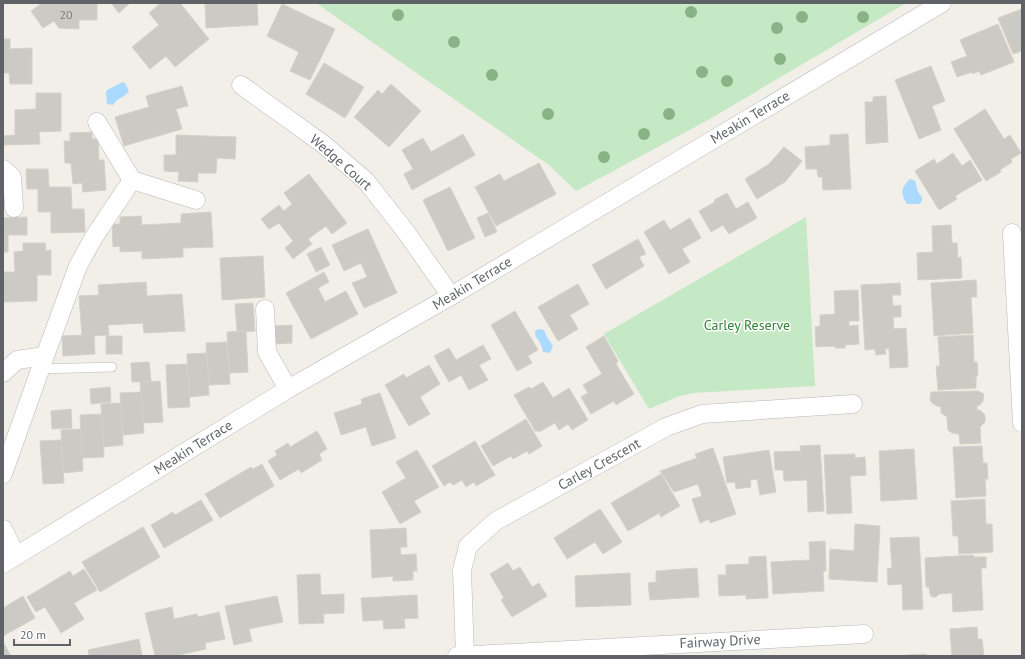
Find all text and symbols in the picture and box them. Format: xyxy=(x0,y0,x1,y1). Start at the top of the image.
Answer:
house number: 20 xyxy=(59,7,73,22)
street label: Meakin Terrace xyxy=(707,86,793,148)
street label: Wedge Court xyxy=(306,130,376,194)
street label: Meakin Terrace xyxy=(429,252,515,314)
park label: Carley Reserve xyxy=(704,316,790,334)
street label: Meakin Terrace xyxy=(150,416,236,478)
street label: Carley Crescent xyxy=(555,434,643,494)
scale bar xyxy=(14,621,70,647)
text: 20 m xyxy=(20,627,46,642)
street label: Fairway Drive xyxy=(679,630,761,652)

